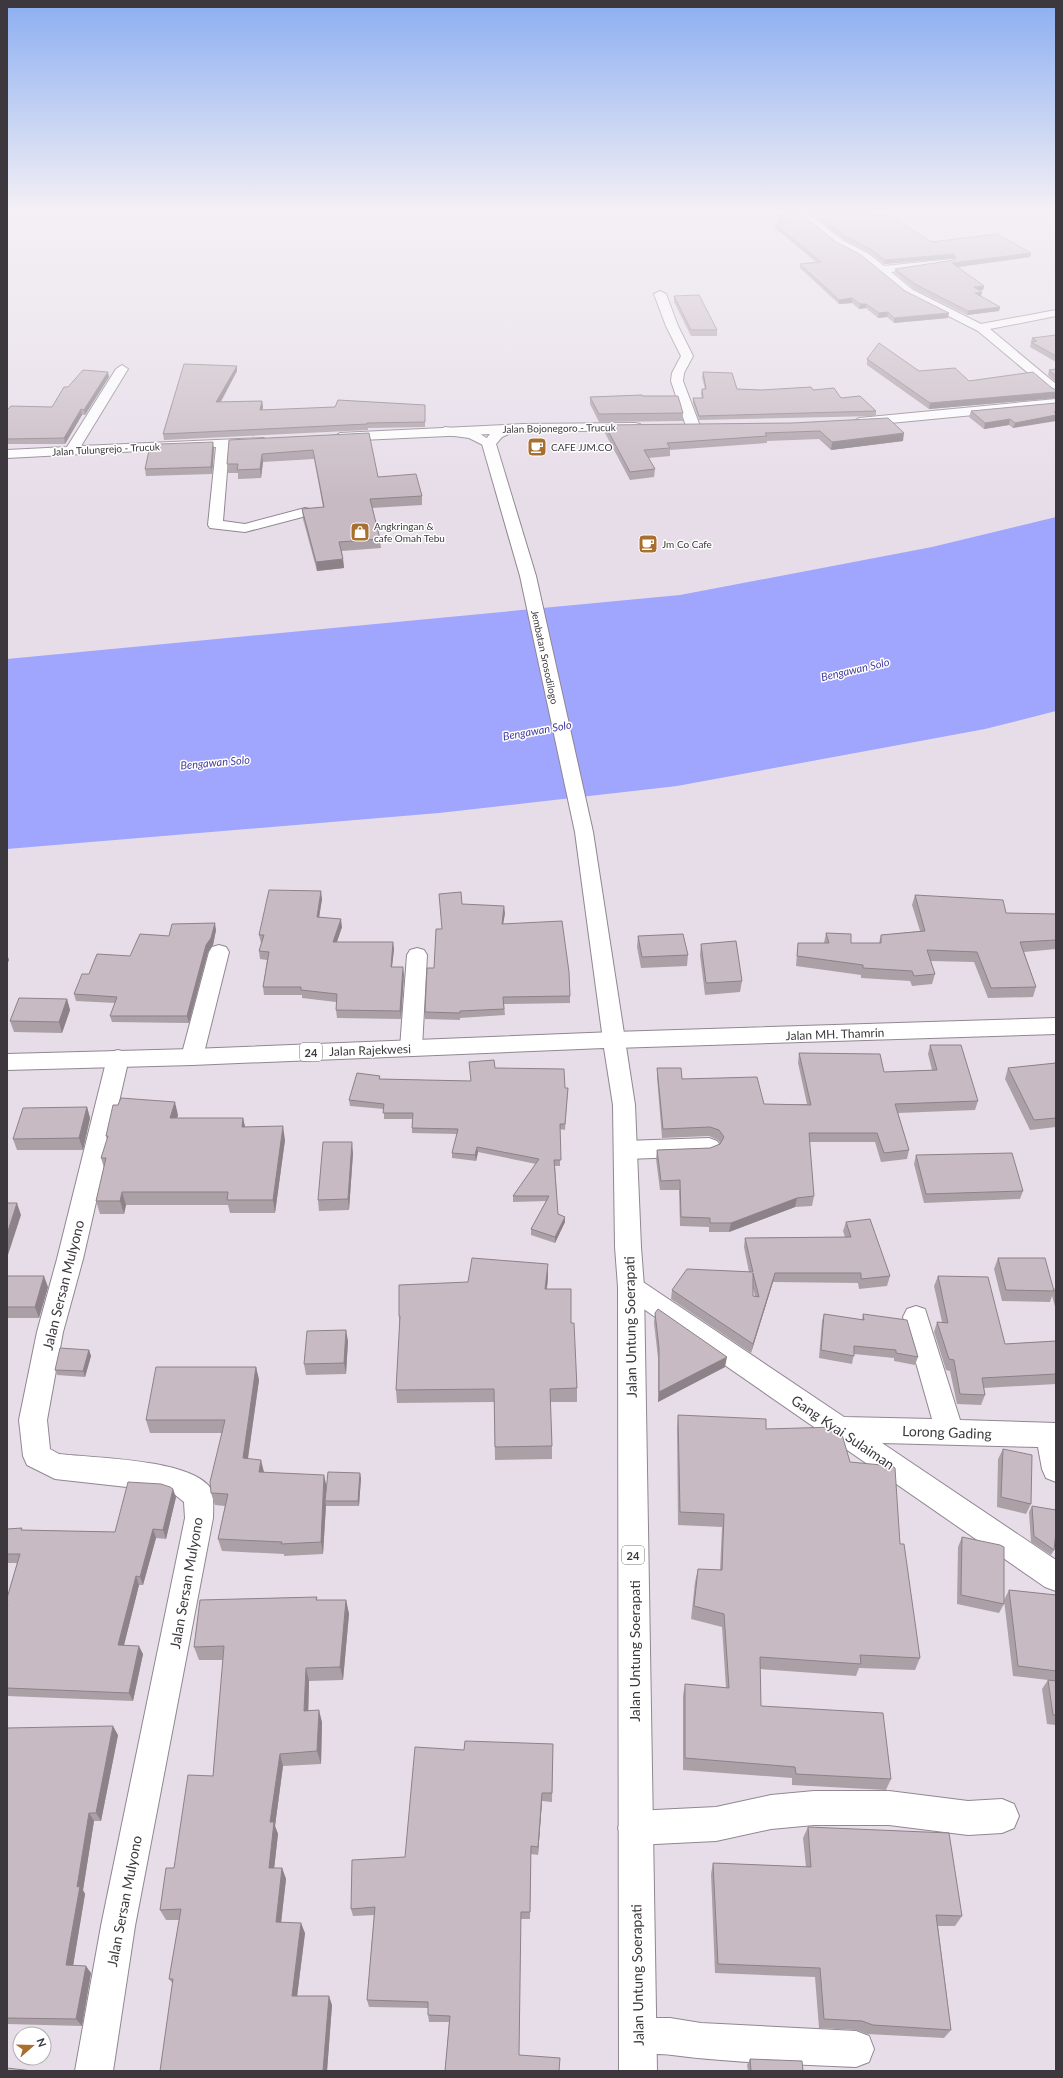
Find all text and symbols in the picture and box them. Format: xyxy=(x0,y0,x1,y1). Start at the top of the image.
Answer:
street label: Jalan Bojonegoro - Trucuk xyxy=(502,421,617,435)
cafe icon: CAFE JJM.CO xyxy=(526,436,548,458)
street label: Jalan Tulungrejo - Trucuk xyxy=(52,440,161,458)
place label: CAFE JJM.CO xyxy=(551,441,612,453)
place label: Angkringan & cafe Omah Tebu xyxy=(374,520,445,544)
shop icon: Angkringan & cafe Omah Tebu xyxy=(349,521,371,543)
cafe icon: Jm Co Cafe xyxy=(637,533,659,555)
place label: Jm Co Cafe xyxy=(662,538,712,550)
street label: Jembatan Srosodilogo xyxy=(529,609,561,706)
water label: Bengawan Solo xyxy=(820,655,891,683)
water label: Bengawan Solo xyxy=(502,717,573,742)
water label: Bengawan Solo xyxy=(180,752,251,772)
street label: Jalan MH. Thamrin xyxy=(785,1025,885,1043)
street label: Jalan Rajekwesi xyxy=(329,1041,411,1059)
road number: 24 xyxy=(300,1043,322,1061)
street label: Jalan Sersan Mulyono xyxy=(39,1218,87,1352)
street label: Jalan Untung Soerapati xyxy=(620,1256,640,1398)
street label: Gang Kyai Sulaiman xyxy=(788,1391,898,1473)
street label: Lorong Gading xyxy=(902,1422,992,1442)
street label: Jalan Sersan Mulyono xyxy=(166,1516,206,1650)
road number: 24 xyxy=(622,1546,644,1564)
street label: Jalan Untung Soerapati xyxy=(626,1580,643,1722)
street label: Jalan Sersan Mulyono xyxy=(103,1834,145,1968)
street label: Jalan Untung Soerapati xyxy=(627,1904,647,2046)
north arrow xyxy=(12,2026,52,2066)
text: N xyxy=(34,2036,49,2049)

